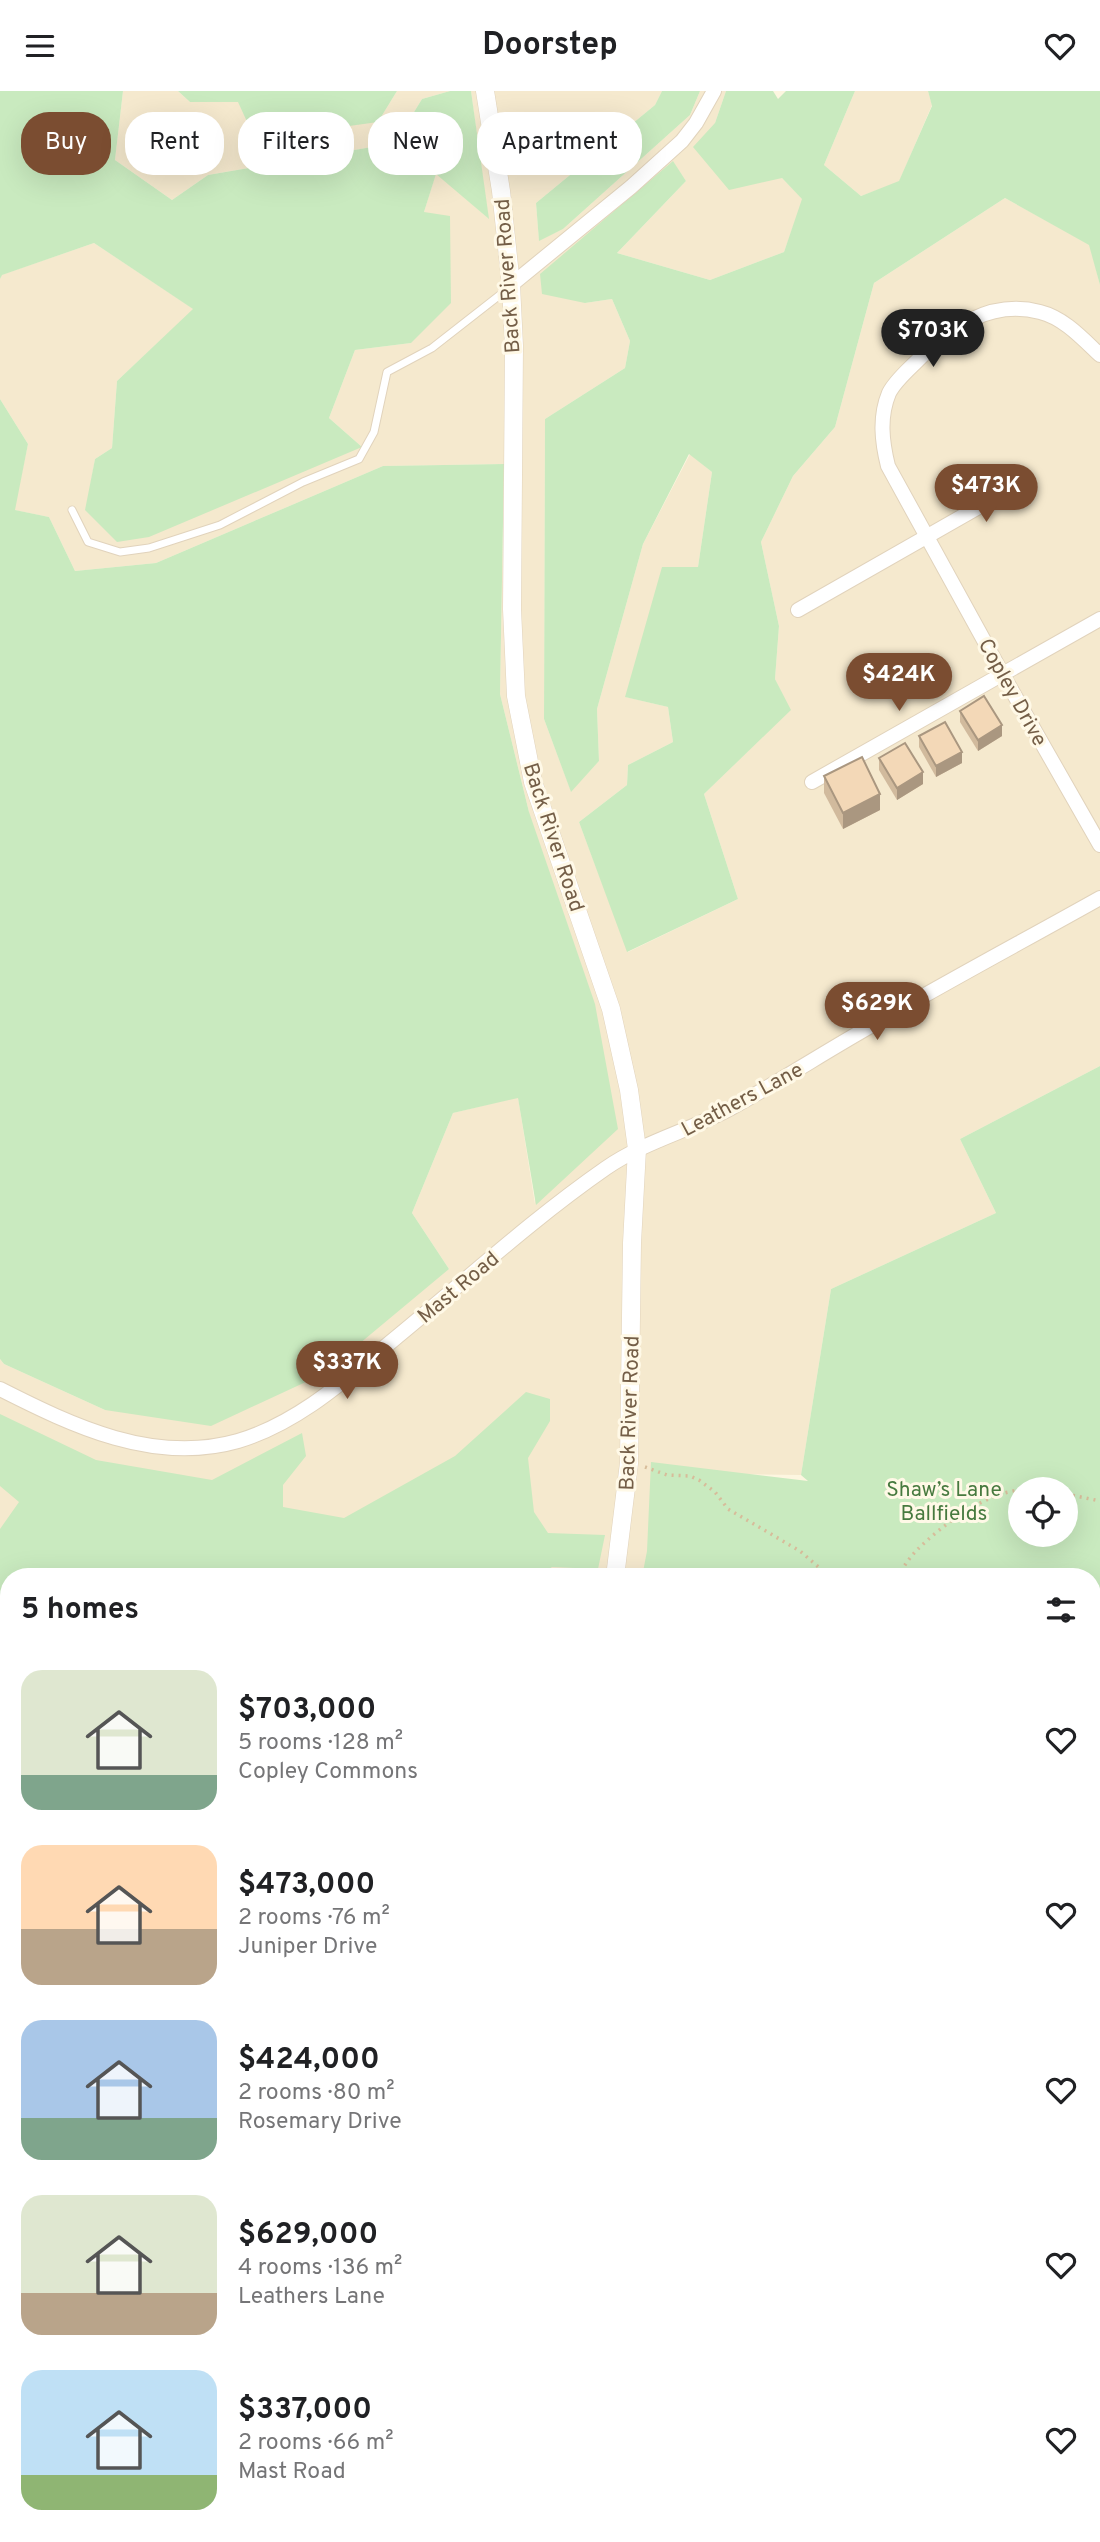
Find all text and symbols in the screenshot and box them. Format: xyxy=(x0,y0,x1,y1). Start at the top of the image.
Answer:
text: Doorstep xyxy=(482,26,618,66)
icon: menu xyxy=(21,27,59,65)
icon: heart xyxy=(1041,27,1079,65)
chip: Buy xyxy=(21,112,111,175)
chip: Rent xyxy=(125,112,224,175)
chip: Filters xyxy=(238,112,354,175)
chip: New xyxy=(368,112,463,175)
chip: Apartment xyxy=(477,112,642,175)
street label: Back River Road xyxy=(490,198,527,354)
pin: $703K xyxy=(884,309,982,369)
text: $703K xyxy=(897,317,969,346)
pin: $473K xyxy=(937,465,1035,524)
text: $473K xyxy=(951,472,1021,501)
street label: Copley Drive xyxy=(971,634,1052,751)
pin: $424K xyxy=(850,653,948,713)
text: $424K xyxy=(862,661,936,690)
street label: Back River Road xyxy=(516,760,589,915)
pin: $629K xyxy=(828,983,926,1042)
text: $629K xyxy=(841,990,913,1019)
street label: Leathers Lane xyxy=(677,1057,808,1144)
street label: Mast Road xyxy=(413,1246,505,1330)
street label: Back River Road xyxy=(614,1335,647,1491)
pin: $337K xyxy=(298,1341,396,1401)
text: $337K xyxy=(312,1349,382,1378)
park label: Shaw’s Lane Ballfields xyxy=(886,1477,1002,1528)
map controls xyxy=(1008,1477,1078,1547)
button: locate xyxy=(1008,1477,1078,1547)
icon: filters xyxy=(1042,1591,1080,1629)
text: 5 homes xyxy=(21,1592,139,1629)
text: $703,000 xyxy=(238,1692,376,1729)
icon: home xyxy=(77,1698,161,1782)
icon: heart xyxy=(1042,1721,1080,1759)
text: 5 rooms · 128 m² xyxy=(238,1729,403,1758)
text: Copley Commons xyxy=(238,1758,418,1787)
text: $473,000 xyxy=(238,1867,375,1904)
icon: home xyxy=(77,1873,161,1957)
icon: heart xyxy=(1042,1896,1080,1934)
text: 2 rooms · 76 m² xyxy=(238,1904,390,1933)
text: Juniper Drive xyxy=(238,1933,377,1962)
text: $424,000 xyxy=(238,2042,380,2079)
icon: home xyxy=(77,2048,161,2132)
icon: heart xyxy=(1042,2071,1080,2109)
text: 2 rooms · 80 m² xyxy=(238,2079,395,2108)
text: Rosemary Drive xyxy=(238,2108,402,2137)
text: $629,000 xyxy=(238,2217,378,2254)
icon: home xyxy=(77,2223,161,2307)
icon: heart xyxy=(1042,2246,1080,2284)
text: 4 rooms · 136 m² xyxy=(238,2254,402,2283)
text: Leathers Lane xyxy=(238,2283,385,2312)
text: $337,000 xyxy=(238,2392,372,2429)
icon: home xyxy=(77,2398,161,2482)
icon: heart xyxy=(1042,2421,1080,2459)
text: 2 rooms · 66 m² xyxy=(238,2429,394,2458)
text: Mast Road xyxy=(238,2458,346,2487)

